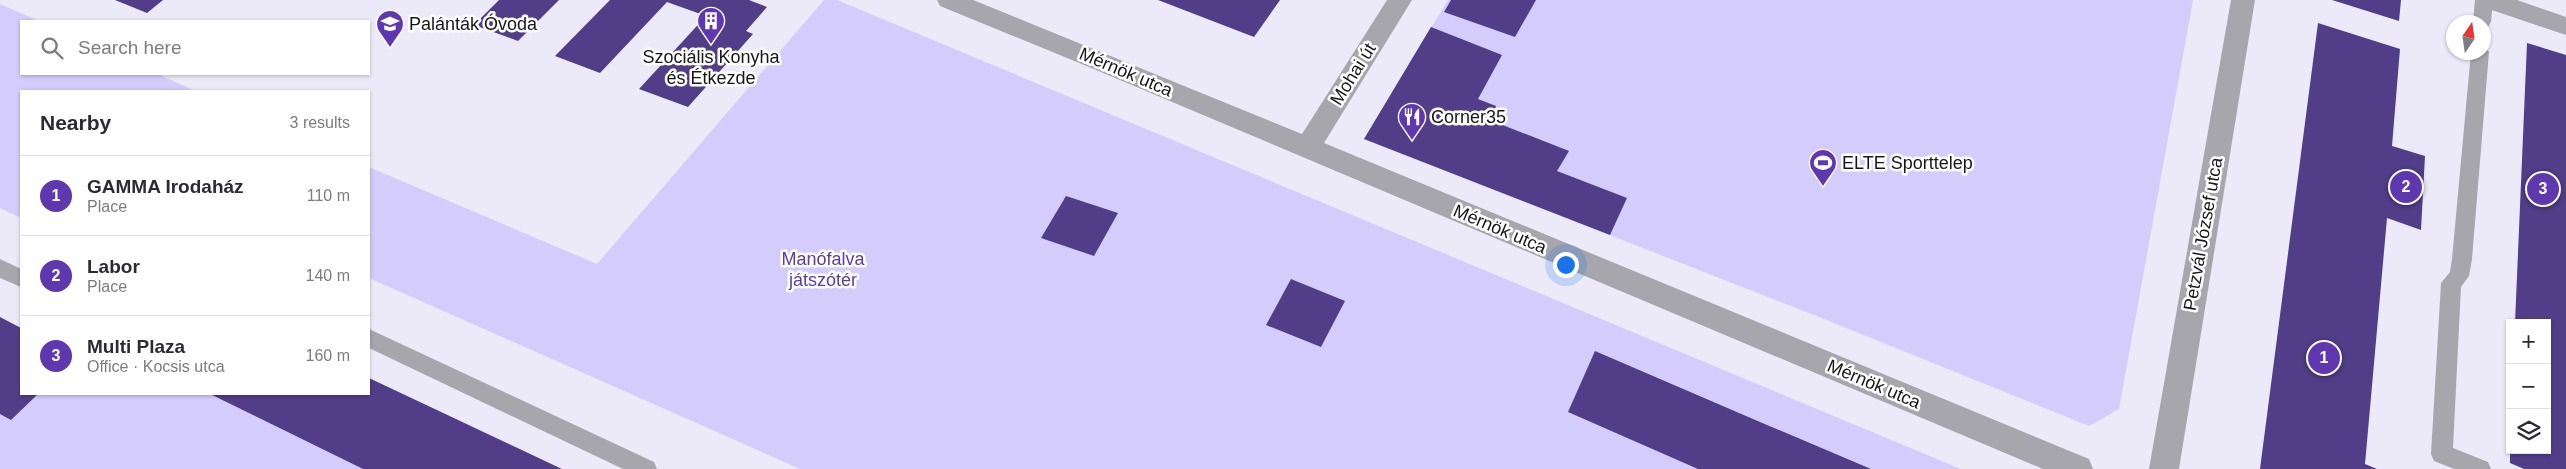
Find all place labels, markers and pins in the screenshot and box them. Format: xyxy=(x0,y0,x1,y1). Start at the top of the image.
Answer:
building icon: Szociális Konyha és Étkezde xyxy=(696,6,726,45)
school or university icon: Palánták Óvoda xyxy=(375,9,405,48)
place label: Palánták Óvoda xyxy=(409,13,538,34)
place label: Szociális Konyha és Étkezde xyxy=(642,47,781,88)
restaurant icon: Corner35 xyxy=(1397,102,1427,141)
place label: Corner35 xyxy=(1431,107,1506,127)
sports icon: ELTE Sporttelep xyxy=(1808,148,1838,187)
place label: ELTE Sporttelep xyxy=(1842,153,1973,173)
pin: 2 xyxy=(2390,168,2422,206)
pin: 3 xyxy=(2527,170,2559,208)
pin: 1 xyxy=(2308,339,2340,377)

